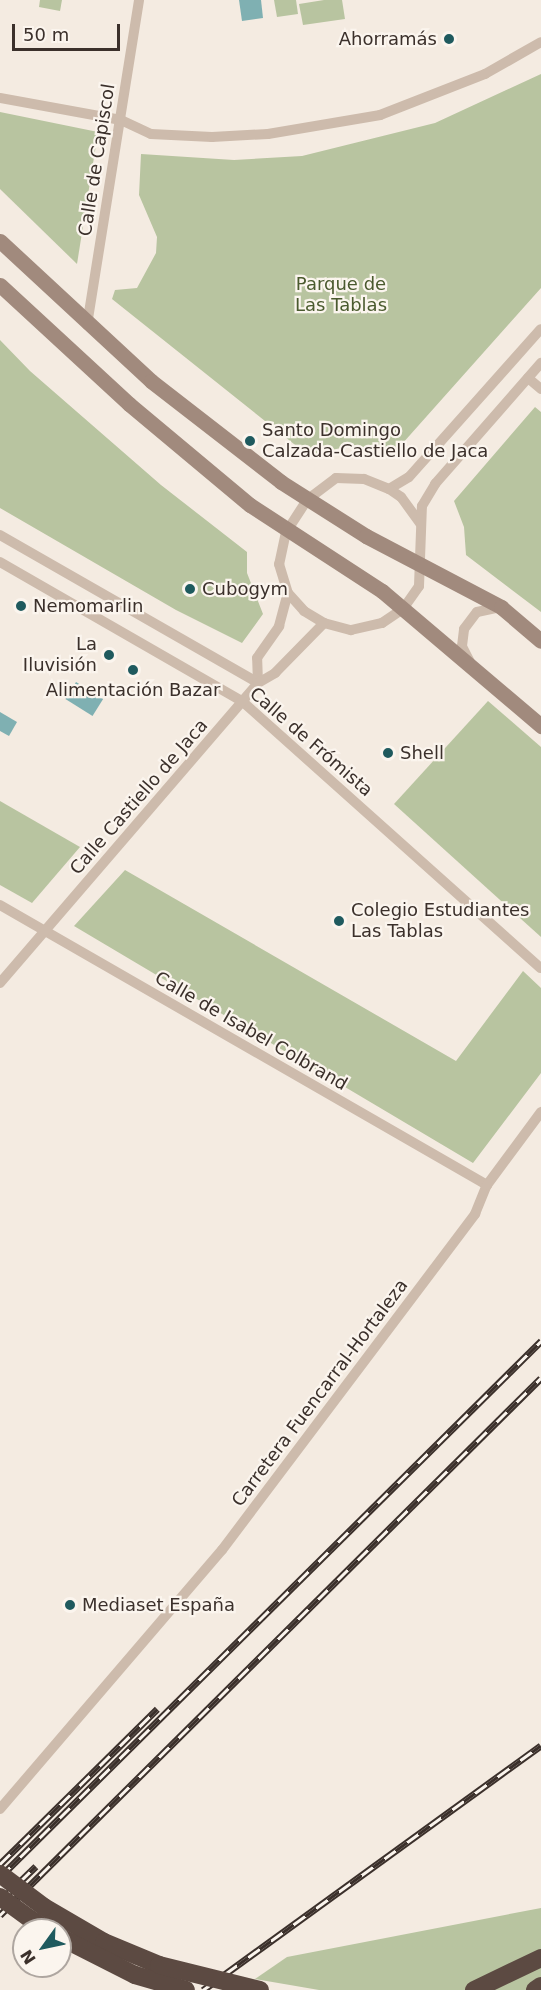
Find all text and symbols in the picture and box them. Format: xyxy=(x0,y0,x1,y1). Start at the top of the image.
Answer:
scale bar xyxy=(15,12,123,50)
text: 50 m xyxy=(23,24,69,45)
place label: Ahorramás xyxy=(339,28,437,50)
marker: Ahorramás xyxy=(442,32,456,46)
street label: Calle de Capiscol xyxy=(74,82,120,238)
park label: Parque de Las Tablas xyxy=(295,274,387,316)
place label: Santo Domingo Calzada-Castiello de Jaca xyxy=(262,420,488,462)
marker: Santo Domingo Calzada-Castiello de Jaca xyxy=(243,434,257,448)
place label: Cubogym xyxy=(202,578,288,600)
marker: Cubogym xyxy=(183,582,197,596)
place label: Nemomarlin xyxy=(33,595,143,617)
marker: Nemomarlin xyxy=(14,599,28,613)
place label: La Iluvisión xyxy=(23,634,97,676)
marker: La Iluvisión xyxy=(102,648,116,662)
marker: Alimentación Bazar xyxy=(126,663,140,677)
place label: Alimentación Bazar xyxy=(46,679,220,701)
street label: Calle de Frómista xyxy=(245,683,377,801)
street label: Calle Castiello de Jaca xyxy=(66,715,212,879)
place label: Shell xyxy=(400,742,444,764)
marker: Shell xyxy=(381,746,395,760)
place label: Colegio Estudiantes Las Tablas xyxy=(351,900,529,942)
marker: Colegio Estudiantes Las Tablas xyxy=(332,914,346,928)
street label: Calle de Isabel Colbrand xyxy=(151,967,351,1095)
street label: Carretera Fuencarral-Hortaleza xyxy=(227,1275,413,1511)
place label: Mediaset España xyxy=(82,1594,235,1616)
marker: Mediaset España xyxy=(63,1598,77,1612)
north arrow xyxy=(12,1918,72,1978)
text: N xyxy=(17,1946,40,1968)

